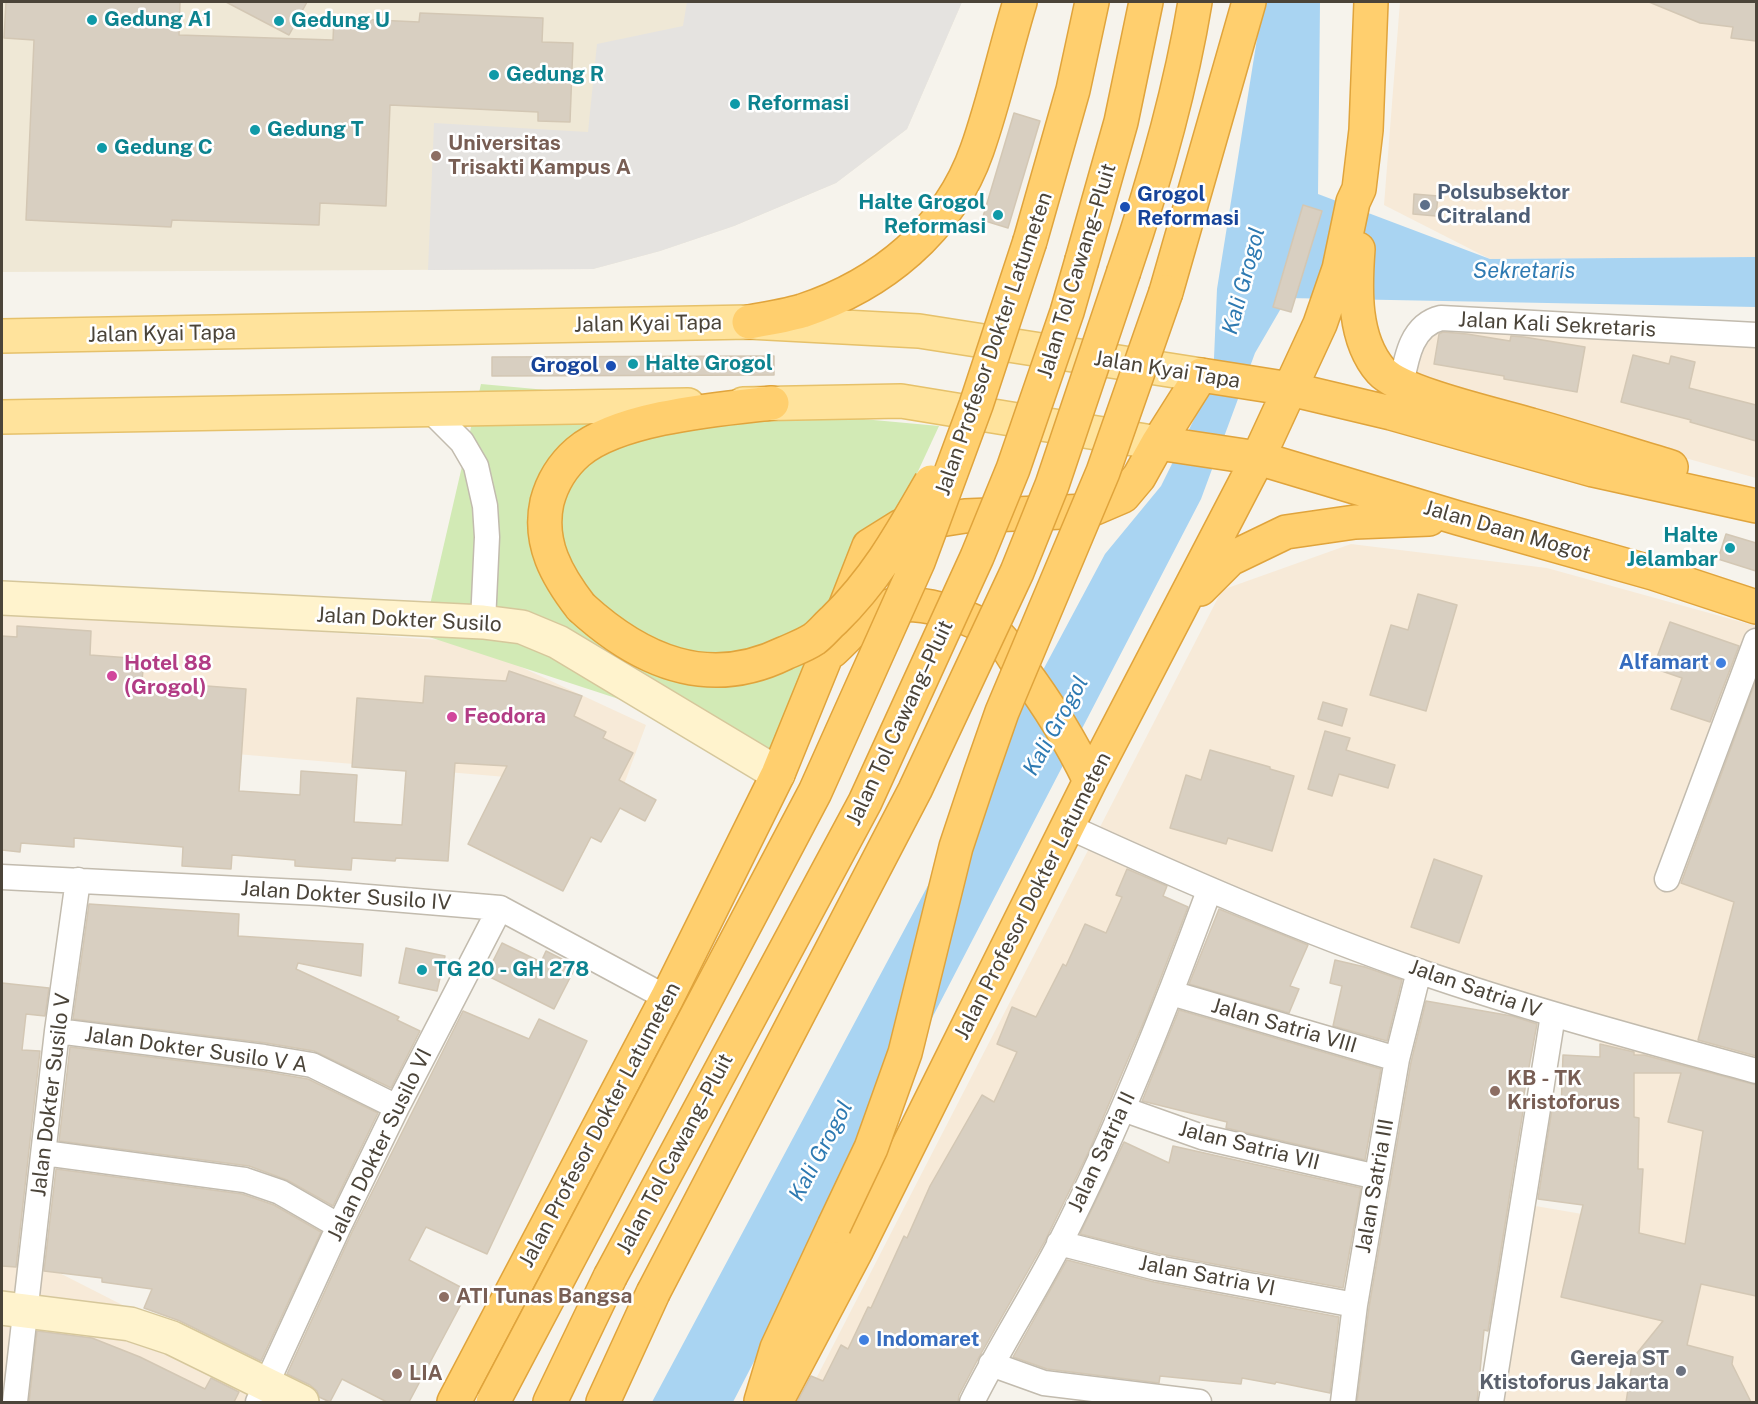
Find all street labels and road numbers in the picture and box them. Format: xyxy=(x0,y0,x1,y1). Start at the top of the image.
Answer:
street label: Jalan Tol Cawang–Pluit xyxy=(1032,160,1122,382)
street label: Jalan Profesor Dokter Latumeten xyxy=(930,189,1058,499)
street label: Jalan Kali Sekretaris xyxy=(1457,307,1657,343)
street label: Jalan Kyai Tapa xyxy=(574,310,722,338)
street label: Jalan Kyai Tapa xyxy=(88,320,236,348)
street label: Jalan Kyai Tapa xyxy=(1092,346,1242,394)
street label: Jalan Daan Mogot xyxy=(1421,495,1593,567)
street label: Jalan Dokter Susilo xyxy=(316,603,502,637)
street label: Jalan Tol Cawang–Pluit xyxy=(841,616,959,830)
street label: Jalan Profesor Dokter Latumeten xyxy=(949,748,1117,1044)
street label: Jalan Dokter Susilo IV xyxy=(240,876,452,916)
street label: Jalan Satria IV xyxy=(1405,955,1545,1023)
street label: Jalan Profesor Dokter Latumeten xyxy=(514,978,686,1272)
street label: Jalan Dokter Susilo V xyxy=(26,992,76,1198)
street label: Jalan Satria VIII xyxy=(1208,993,1360,1059)
street label: Jalan Dokter Susilo V A xyxy=(83,1022,309,1078)
street label: Jalan Dokter Susilo VI xyxy=(322,1045,438,1245)
street label: Jalan Tol Cawang–Pluit xyxy=(611,1049,739,1259)
street label: Jalan Satria II xyxy=(1063,1088,1141,1216)
street label: Jalan Satria VII xyxy=(1176,1116,1322,1176)
street label: Jalan Satria III xyxy=(1351,1117,1399,1255)
street label: Jalan Satria VI xyxy=(1137,1250,1277,1302)

